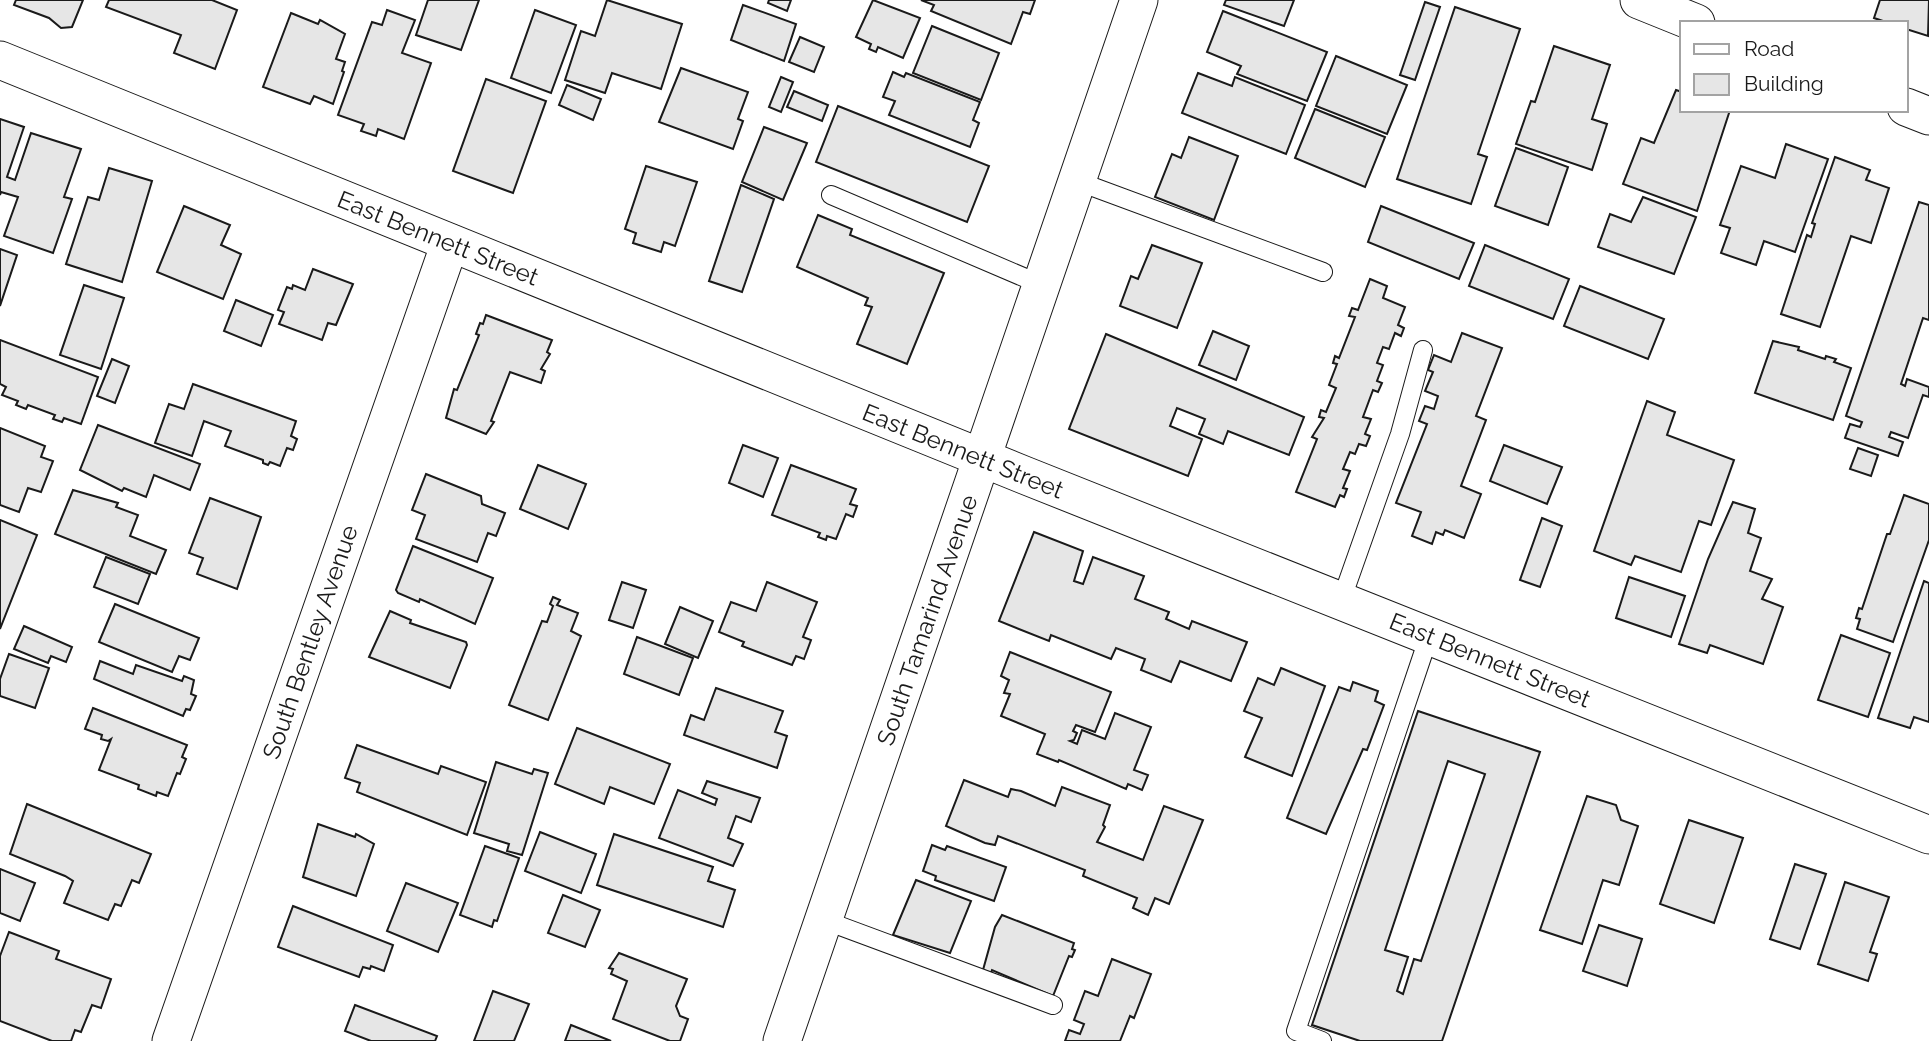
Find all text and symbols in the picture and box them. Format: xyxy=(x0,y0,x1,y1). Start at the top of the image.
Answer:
legend xyxy=(1680,21,1908,112)
text: Road xyxy=(1744,36,1794,61)
text: Building xyxy=(1744,71,1824,96)
street label: East Bennett Street xyxy=(333,184,543,292)
street label: East Bennett Street xyxy=(858,397,1068,505)
street label: South Tamarind Avenue xyxy=(870,491,984,749)
street label: South Bentley Avenue xyxy=(256,521,364,763)
street label: East Bennett Street xyxy=(1385,606,1595,714)

